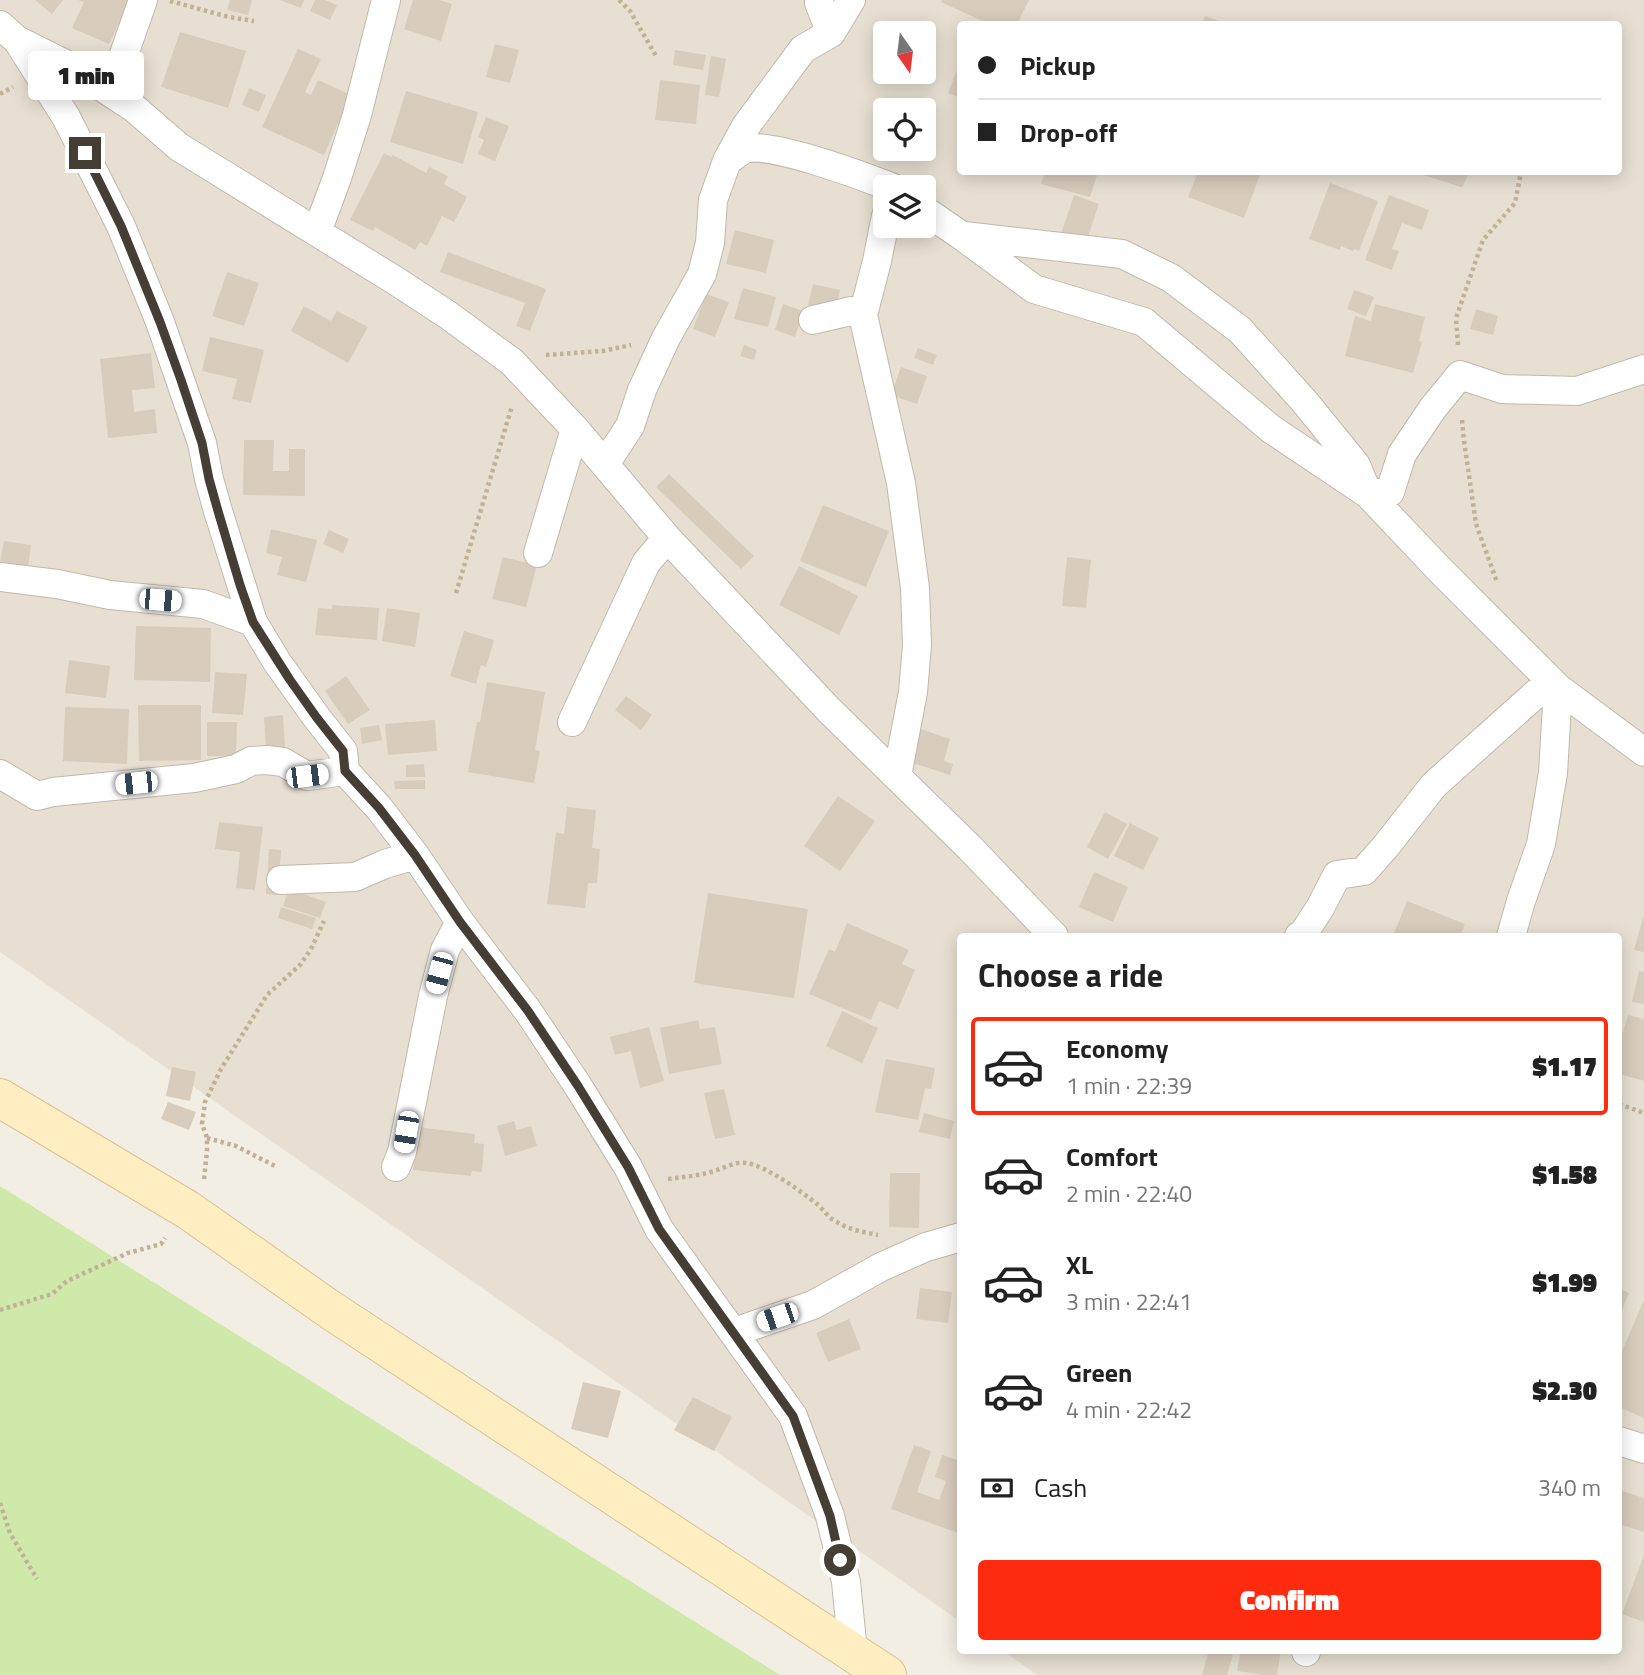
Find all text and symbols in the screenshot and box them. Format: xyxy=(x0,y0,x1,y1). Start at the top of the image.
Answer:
north arrow xyxy=(873,21,936,84)
map controls xyxy=(873,21,936,238)
text: Pickup xyxy=(1020,46,1096,85)
callout: 1 min xyxy=(27,52,143,100)
text: 1 min xyxy=(57,58,115,93)
button: locate xyxy=(873,98,936,161)
text: Drop-off xyxy=(1020,113,1117,152)
route end xyxy=(69,137,101,169)
button: layers xyxy=(873,175,936,238)
car xyxy=(139,588,182,612)
car xyxy=(285,763,330,789)
car xyxy=(115,770,158,796)
car xyxy=(424,950,455,996)
text: Choose a ride xyxy=(978,951,1163,999)
text: Economy xyxy=(1066,1029,1168,1068)
icon: car xyxy=(982,1035,1045,1098)
text: $1.17 xyxy=(1532,1047,1597,1086)
text: 1 min · 22:39 xyxy=(1066,1068,1192,1103)
car xyxy=(393,1109,420,1155)
text: Comfort xyxy=(1066,1137,1158,1176)
icon: car xyxy=(982,1143,1045,1206)
text: $1.58 xyxy=(1532,1155,1597,1194)
text: 2 min · 22:40 xyxy=(1066,1176,1192,1211)
text: XL xyxy=(1066,1245,1093,1284)
icon: car xyxy=(982,1251,1045,1314)
text: $1.99 xyxy=(1532,1263,1597,1302)
text: 3 min · 22:41 xyxy=(1066,1284,1192,1319)
car xyxy=(754,1300,801,1334)
text: Green xyxy=(1066,1353,1132,1392)
icon: car xyxy=(982,1359,1045,1422)
text: $2.30 xyxy=(1532,1371,1597,1410)
text: 4 min · 22:42 xyxy=(1066,1392,1192,1427)
text: Cash xyxy=(1034,1468,1087,1507)
icon: cash xyxy=(978,1469,1016,1507)
text: 340 m xyxy=(1538,1470,1601,1505)
route start xyxy=(824,1544,856,1576)
button: Confirm xyxy=(978,1560,1601,1640)

